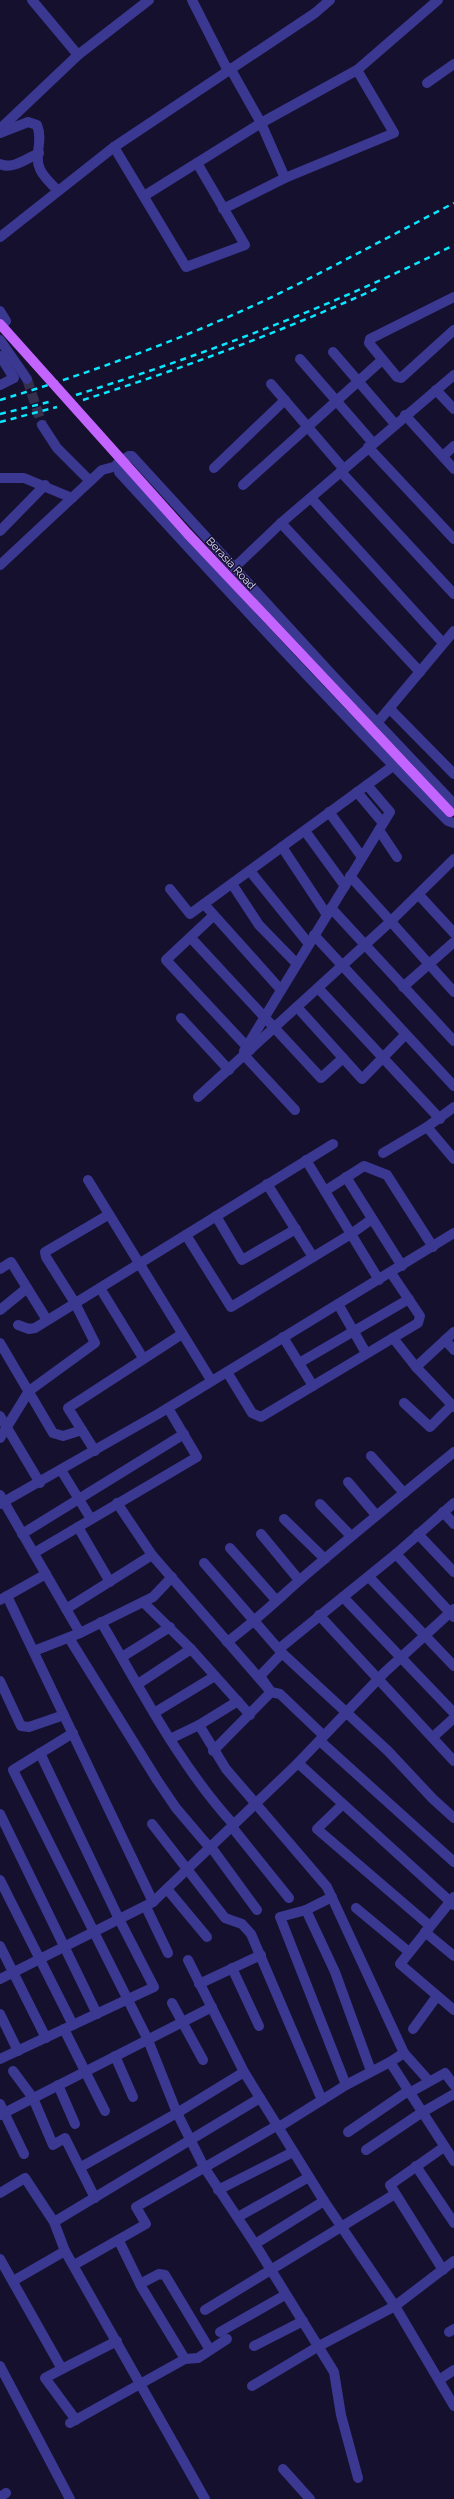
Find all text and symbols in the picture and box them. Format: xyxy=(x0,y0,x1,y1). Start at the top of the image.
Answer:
street label: Berasia Road xyxy=(203,535,258,592)

